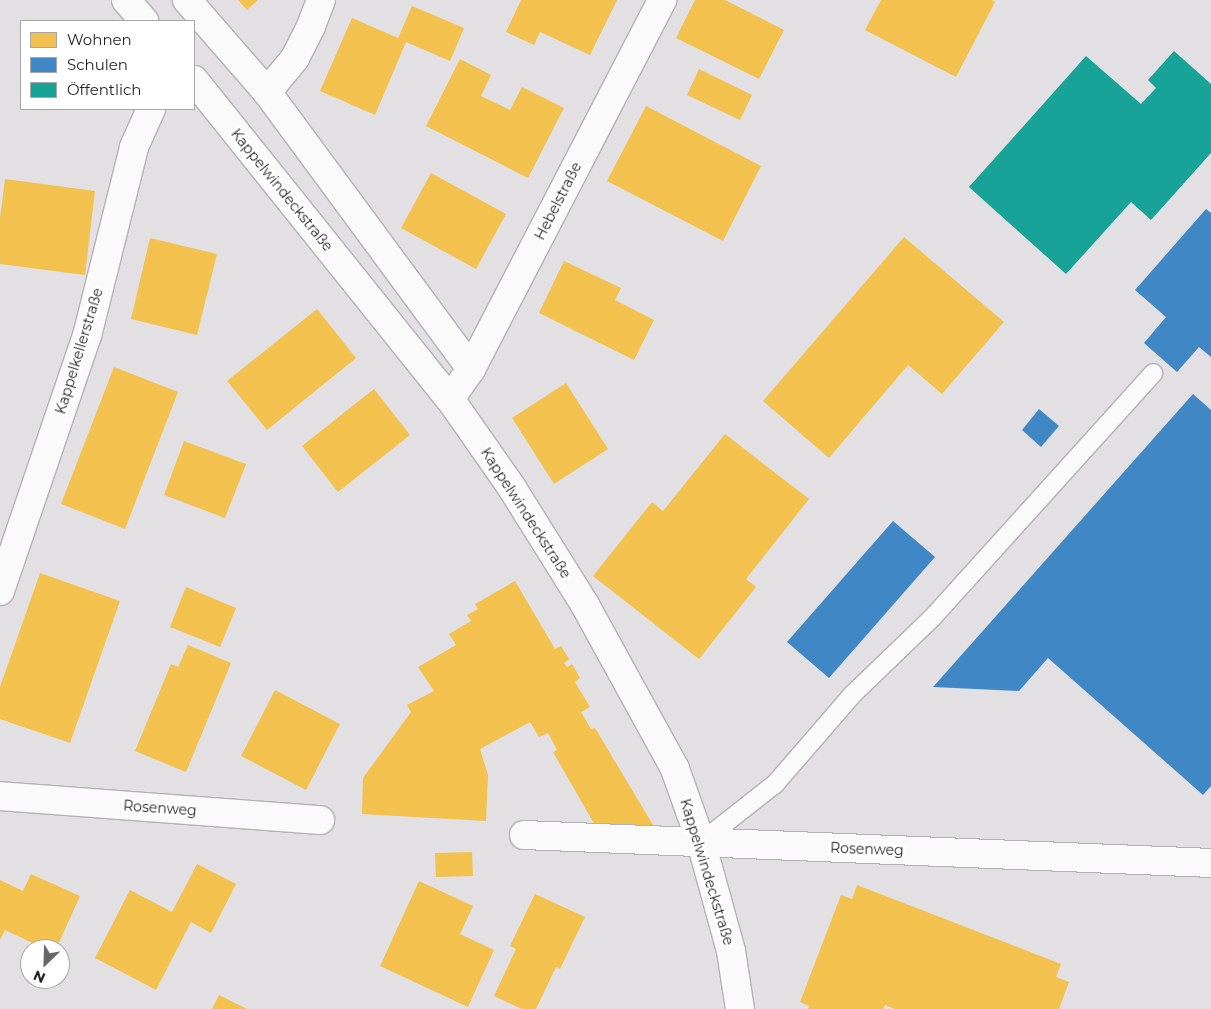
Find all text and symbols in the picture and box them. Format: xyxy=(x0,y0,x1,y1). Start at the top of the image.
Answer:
legend xyxy=(20,20,195,110)
text: Wohnen xyxy=(67,30,132,49)
text: Schulen xyxy=(67,55,128,74)
text: Öffentlich xyxy=(67,80,141,99)
street label: Kappelwindeckstraße xyxy=(228,126,336,254)
street label: Hebelstraße xyxy=(531,159,585,243)
street label: Kappelkellerstraße xyxy=(52,286,106,416)
street label: Kappelwindeckstraße xyxy=(477,445,575,581)
street label: Rosenweg xyxy=(123,797,197,819)
street label: Kappelwindeckstraße xyxy=(677,797,737,947)
street label: Rosenweg xyxy=(830,839,904,859)
north arrow xyxy=(20,939,70,989)
text: N xyxy=(30,966,48,987)

